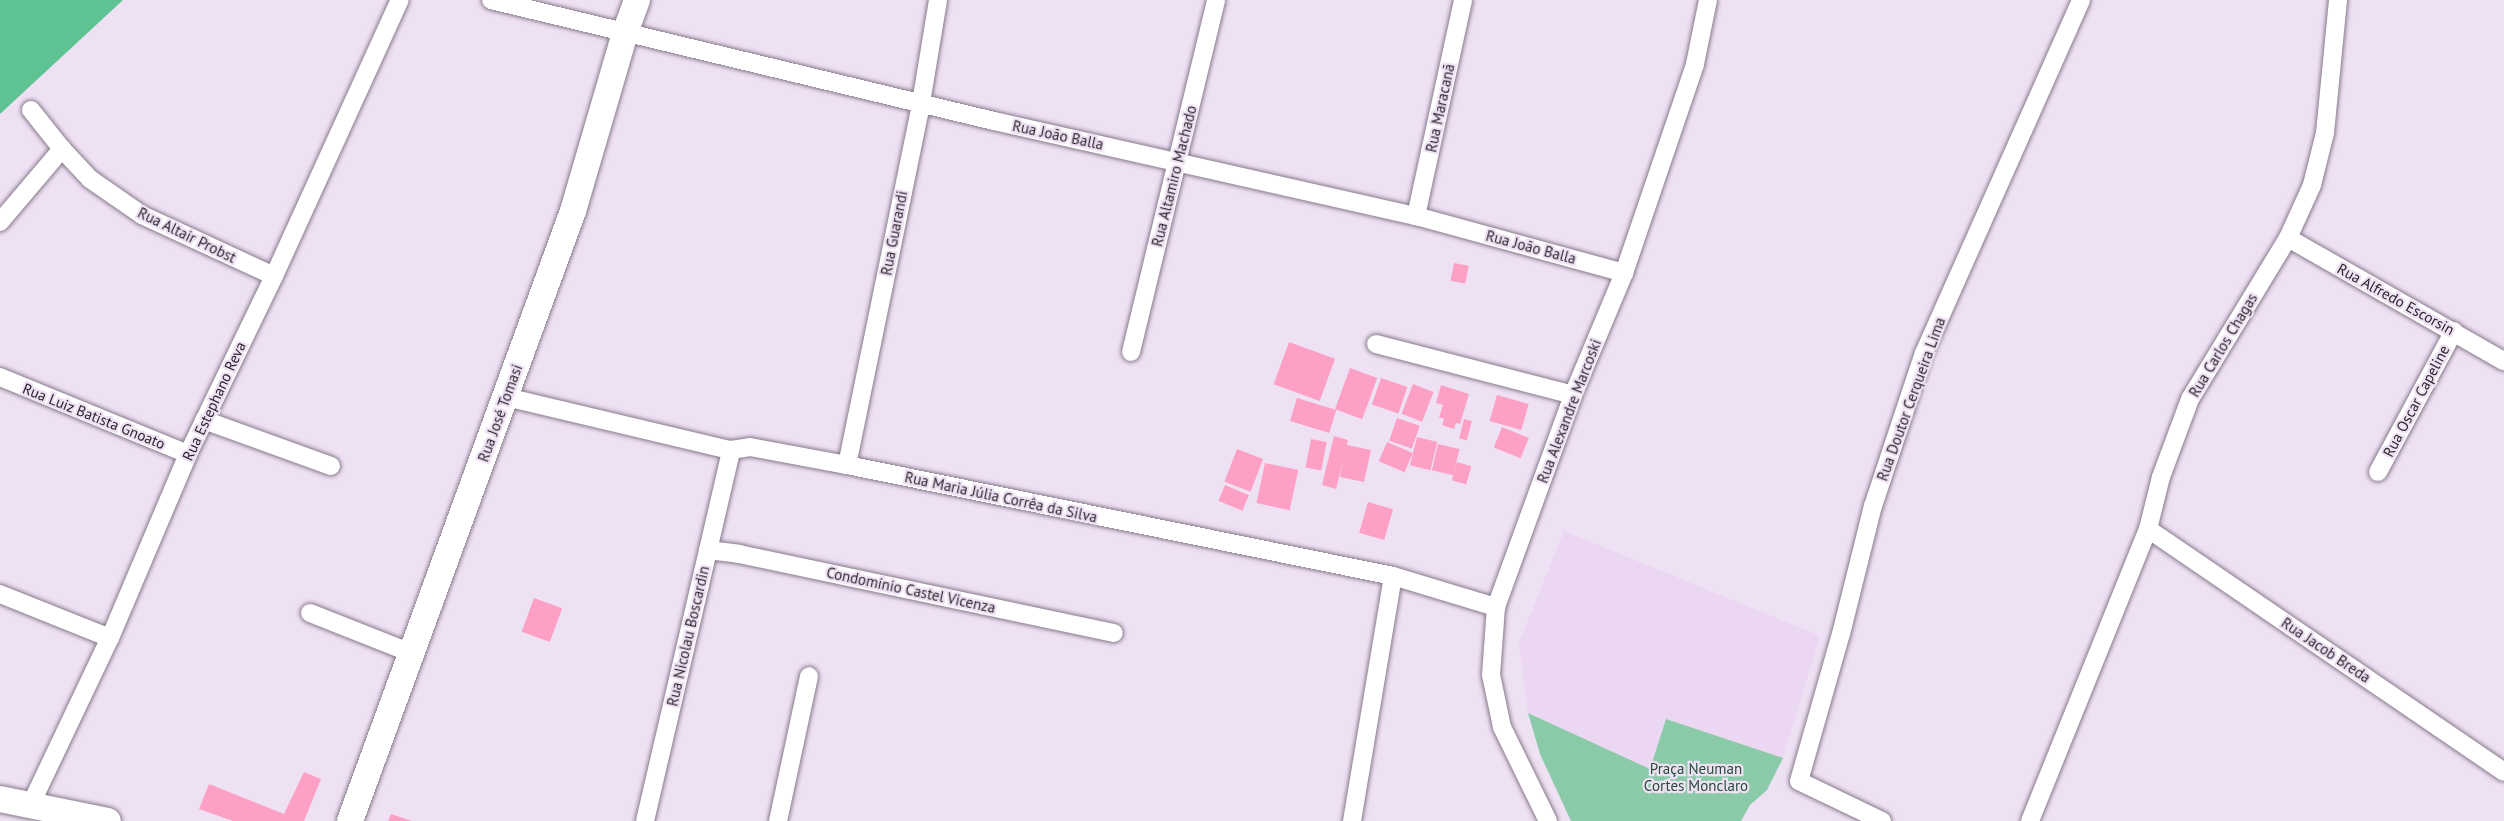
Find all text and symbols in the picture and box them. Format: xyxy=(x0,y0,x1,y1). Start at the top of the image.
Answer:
street label: Rua Maracanã xyxy=(1422,62,1458,154)
street label: Rua Altamiro Machado xyxy=(1148,103,1200,249)
street label: Rua João Balla xyxy=(1011,117,1105,153)
street label: Rua Guarandi xyxy=(877,189,911,277)
street label: Rua Altair Probst xyxy=(135,203,239,267)
street label: Rua João Balla xyxy=(1484,226,1578,268)
street label: Rua Alfredo Escorsin xyxy=(2334,259,2458,339)
street label: Rua Carlos Chagas xyxy=(2185,290,2261,400)
street label: Rua Doutor Cerqueira Lima xyxy=(1873,315,1949,483)
street label: Rua Alexandre Marcoski xyxy=(1533,336,1605,486)
street label: Rua Estephano Reva xyxy=(179,339,249,463)
street label: Rua Oscar Capeline xyxy=(2379,342,2453,460)
street label: Rua José Tomasi xyxy=(474,362,526,464)
street label: Rua Luiz Batista Gnoato xyxy=(20,379,168,453)
street label: Rua Maria Júlia Corrêa da Silva xyxy=(903,468,1099,526)
street label: Condomínio Castel Vicenza xyxy=(825,563,997,617)
street label: Rua Nicolau Boscardin xyxy=(663,564,713,708)
street label: Rua Jacob Breda xyxy=(2278,614,2374,686)
park label: Praça Neuman Cortes Monclaro xyxy=(1644,759,1748,794)

